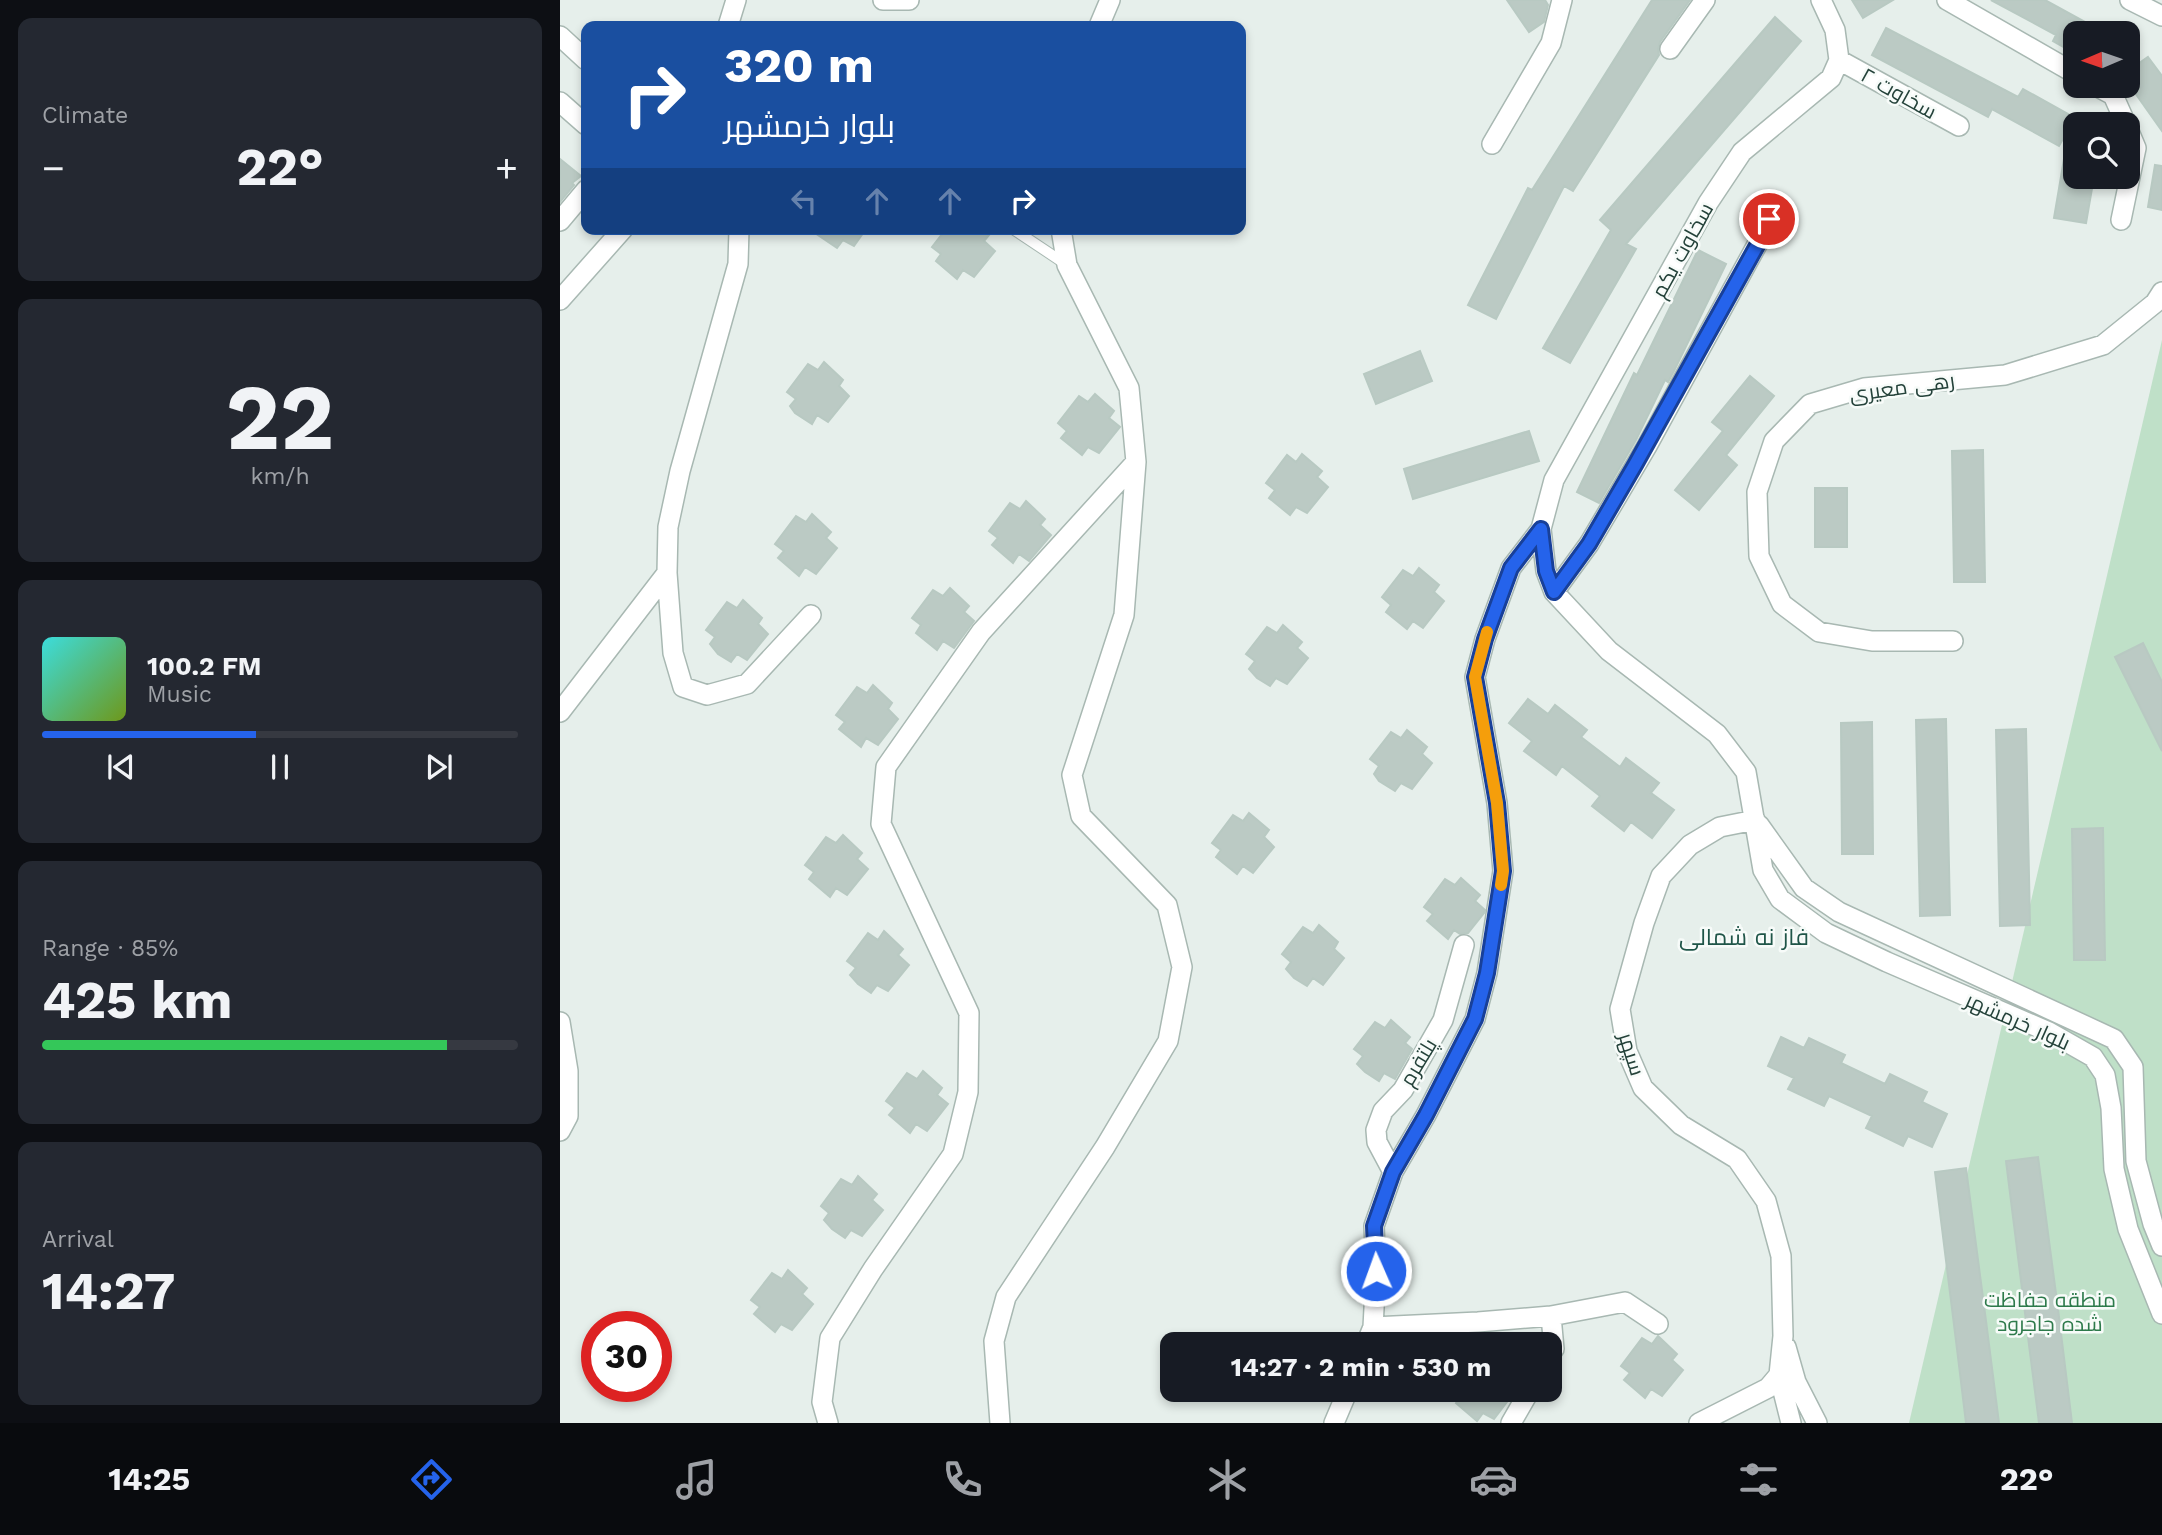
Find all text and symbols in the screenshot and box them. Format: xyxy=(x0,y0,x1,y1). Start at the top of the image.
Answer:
north arrow xyxy=(2063,21,2140,98)
map controls xyxy=(2063,21,2140,189)
text: 320 m xyxy=(724,36,874,94)
icon: right xyxy=(609,49,700,140)
street label: سخاوت ۲ xyxy=(1857,62,1941,124)
text: Climate xyxy=(42,102,128,129)
text: بلوار خرمشهر xyxy=(724,107,895,145)
button: search xyxy=(2063,112,2140,189)
text: 22° xyxy=(236,137,324,198)
text: − xyxy=(42,146,65,190)
text: + xyxy=(495,146,518,190)
icon: left xyxy=(785,182,823,220)
icon: ahead xyxy=(858,182,896,220)
icon: ahead xyxy=(931,182,969,220)
icon: right xyxy=(1004,182,1042,220)
pin xyxy=(1739,189,1799,249)
street label: سخاوت یکم xyxy=(1646,198,1720,303)
icon: arrive xyxy=(1750,200,1788,238)
text: 22 xyxy=(226,364,334,471)
street label: رهی معیری xyxy=(1848,367,1956,408)
text: km/h xyxy=(250,463,310,490)
text: 100.2 FM xyxy=(147,651,262,681)
text: Music xyxy=(147,681,212,708)
icon: previous xyxy=(102,748,140,786)
icon: pause xyxy=(261,748,299,786)
icon: next xyxy=(420,748,458,786)
district label: فاز نه شمالی xyxy=(1679,924,1809,951)
text: Range · 85% xyxy=(42,935,178,962)
text: 425 km xyxy=(42,970,232,1031)
street label: بلوار خرمشهر xyxy=(1960,986,2074,1056)
street label: سپهر xyxy=(1612,1028,1650,1079)
street label: پلتفرم xyxy=(1394,1033,1444,1091)
text: Arrival xyxy=(42,1226,114,1253)
position arrow xyxy=(1339,1234,1413,1308)
text: 14:27 xyxy=(42,1261,175,1322)
park label: منطقه حفاظت شده جاجرود xyxy=(1984,1287,2116,1336)
speed limit sign: 30 xyxy=(581,1311,672,1402)
text: 14:27 · 2 min · 530 m xyxy=(1231,1352,1491,1382)
icon: directions xyxy=(407,1455,456,1504)
icon: music xyxy=(672,1455,721,1504)
icon: phone xyxy=(938,1455,987,1504)
icon: climate xyxy=(1203,1455,1252,1504)
icon: car xyxy=(1469,1455,1518,1504)
icon: filters xyxy=(1734,1455,1783,1504)
text: 14:25 xyxy=(108,1460,190,1498)
text: 22° xyxy=(2000,1460,2054,1498)

